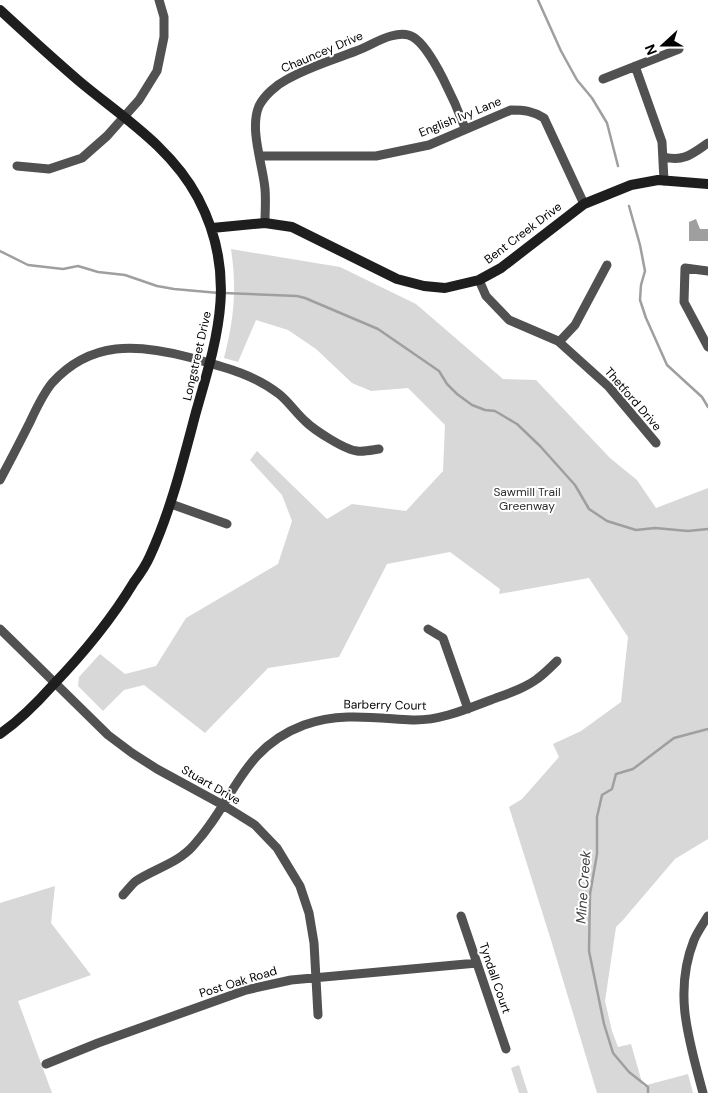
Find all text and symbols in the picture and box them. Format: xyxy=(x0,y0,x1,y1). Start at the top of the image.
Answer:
north arrow xyxy=(638,20,688,70)
street label: Chauncey Drive xyxy=(279,27,366,76)
text: N xyxy=(641,42,661,58)
street label: English Ivy Lane xyxy=(416,93,504,141)
street label: Bent Creek Drive xyxy=(481,199,565,267)
street label: Longstreet Drive xyxy=(179,310,215,402)
street label: Thetford Drive xyxy=(601,364,665,434)
park label: Sawmill Trail Greenway xyxy=(493,484,561,514)
street label: Barberry Court xyxy=(343,696,427,714)
street label: Stuart Drive xyxy=(178,762,244,808)
water label: Mine Creek xyxy=(571,849,595,924)
street label: Tyndall Court xyxy=(475,940,515,1016)
street label: Post Oak Road xyxy=(197,963,279,1001)

